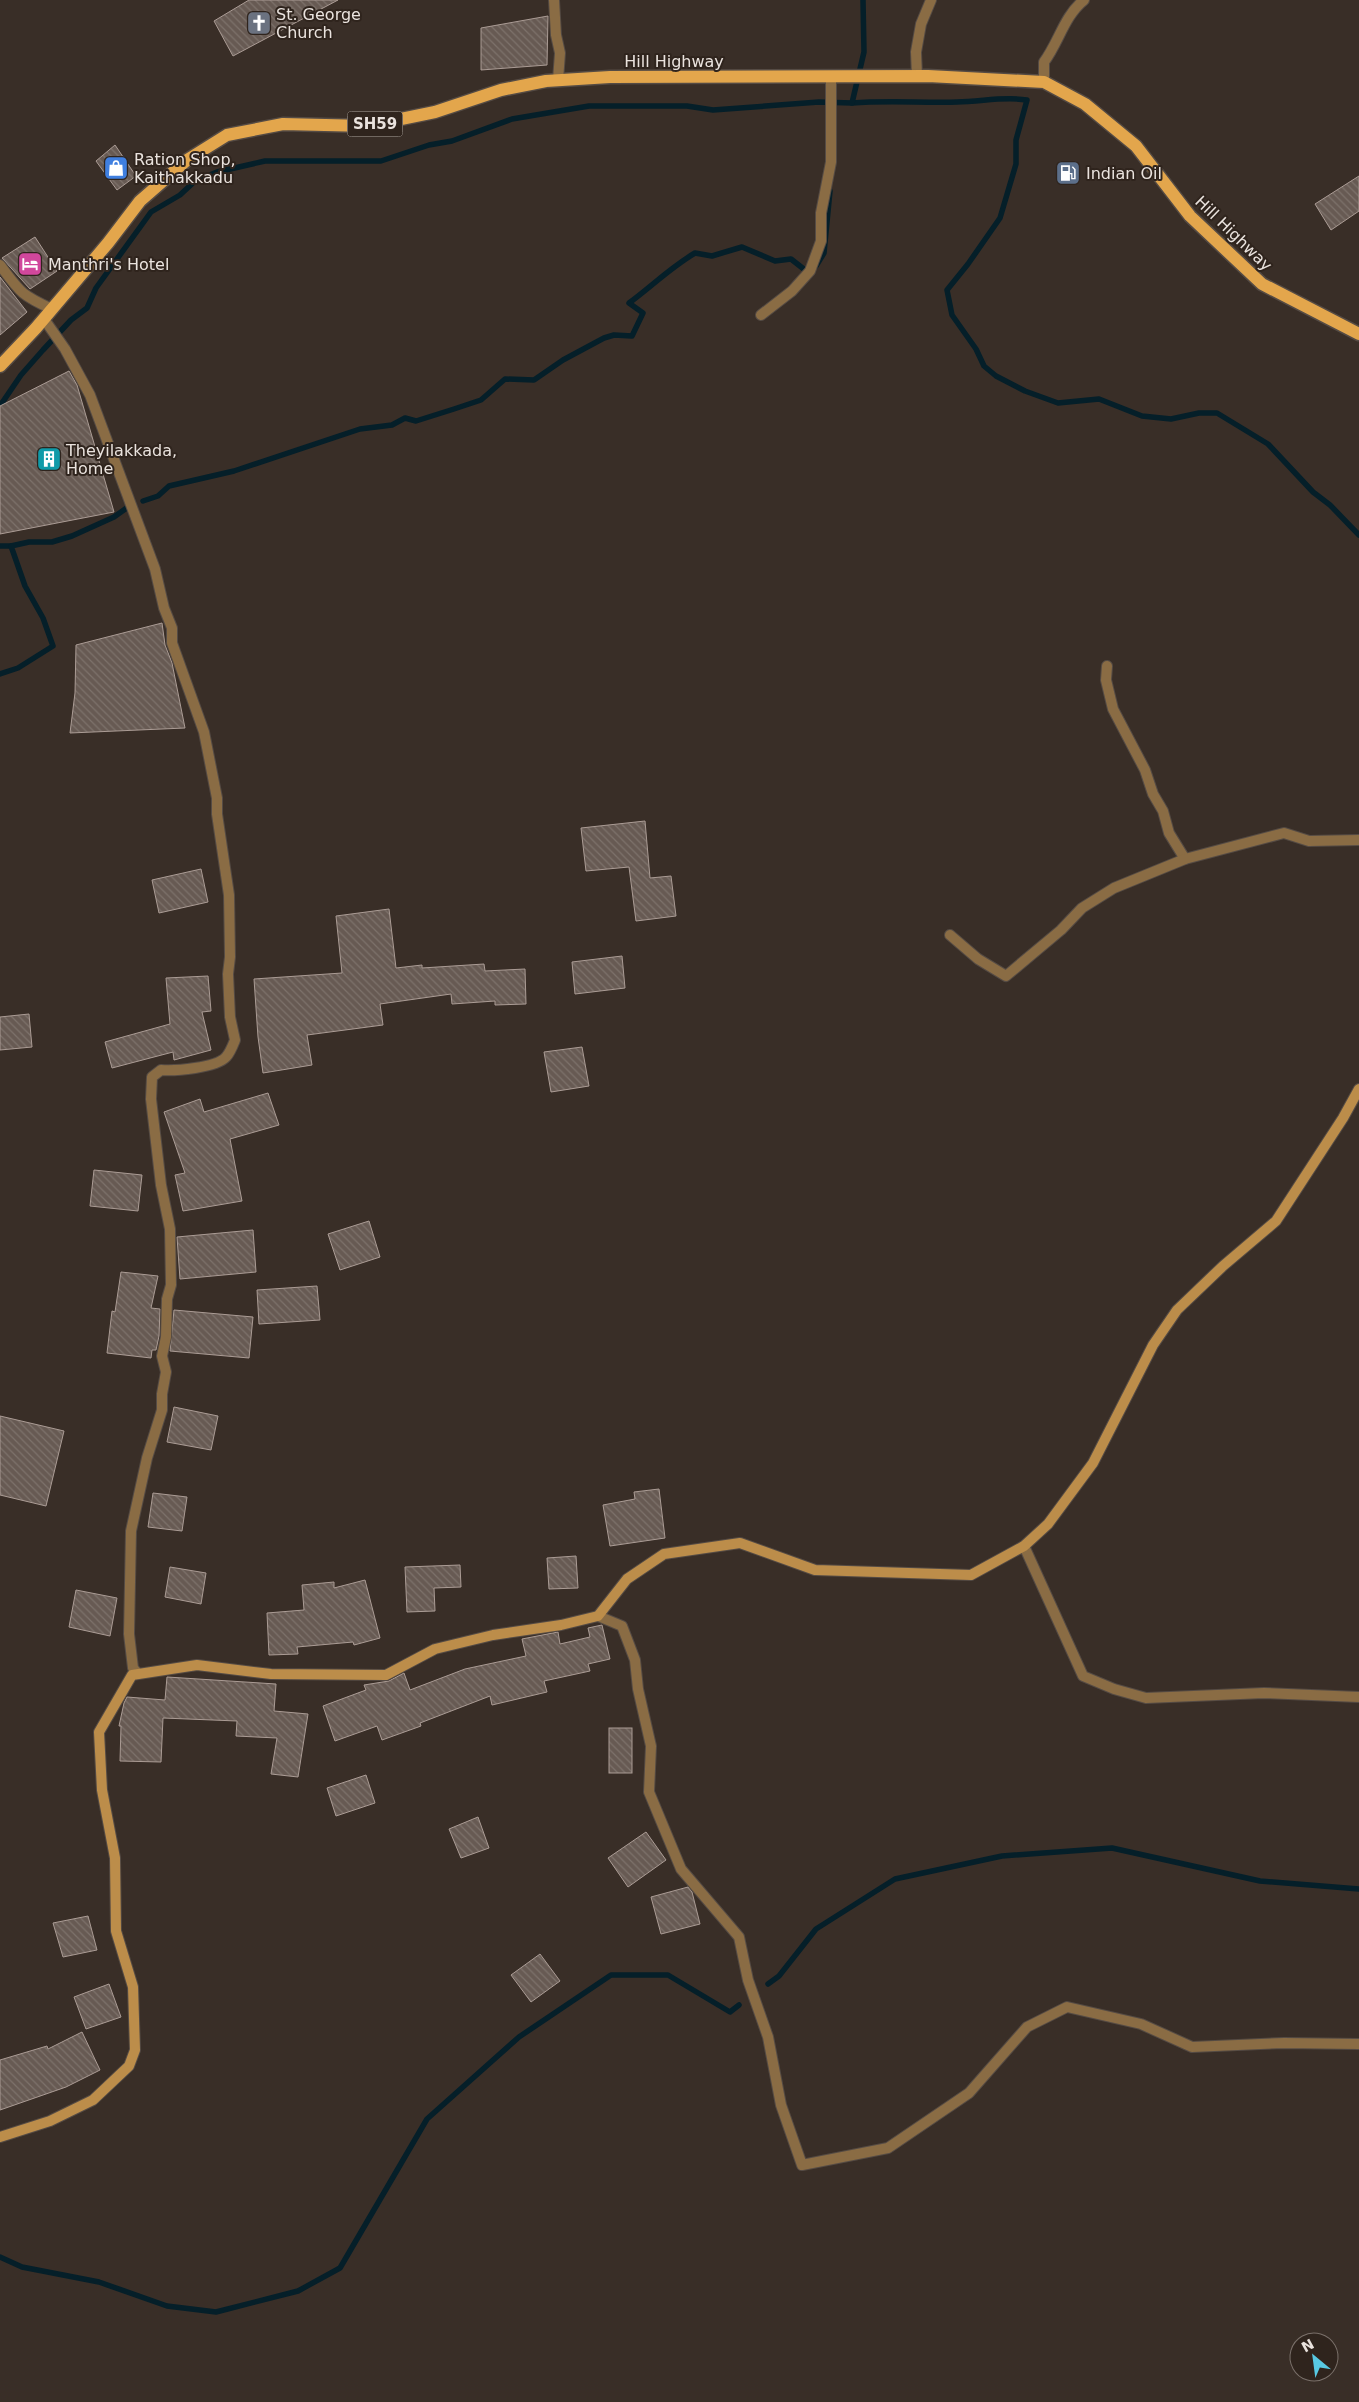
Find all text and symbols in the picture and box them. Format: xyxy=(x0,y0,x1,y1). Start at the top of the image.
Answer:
place label: St. George Church xyxy=(276,5,361,42)
church icon: St. George Church xyxy=(246,10,272,36)
street label: Hill Highway xyxy=(624,52,724,71)
road number: SH59 xyxy=(348,112,402,136)
place label: Ration Shop, Kaithakkadu xyxy=(134,150,236,187)
shop icon: Ration Shop, Kaithakkadu xyxy=(103,155,129,181)
fuel station icon: Indian Oil xyxy=(1055,160,1081,186)
place label: Indian Oil xyxy=(1086,164,1162,183)
street label: Hill Highway xyxy=(1191,192,1276,275)
hotel icon: Manthri's Hotel xyxy=(17,251,43,277)
place label: Manthri's Hotel xyxy=(48,255,169,274)
place label: Theyilakkada, Home xyxy=(65,441,177,478)
building icon: Theyilakkada, Home xyxy=(36,446,62,472)
north arrow xyxy=(1289,2332,1339,2382)
text: N xyxy=(1299,2336,1317,2355)

